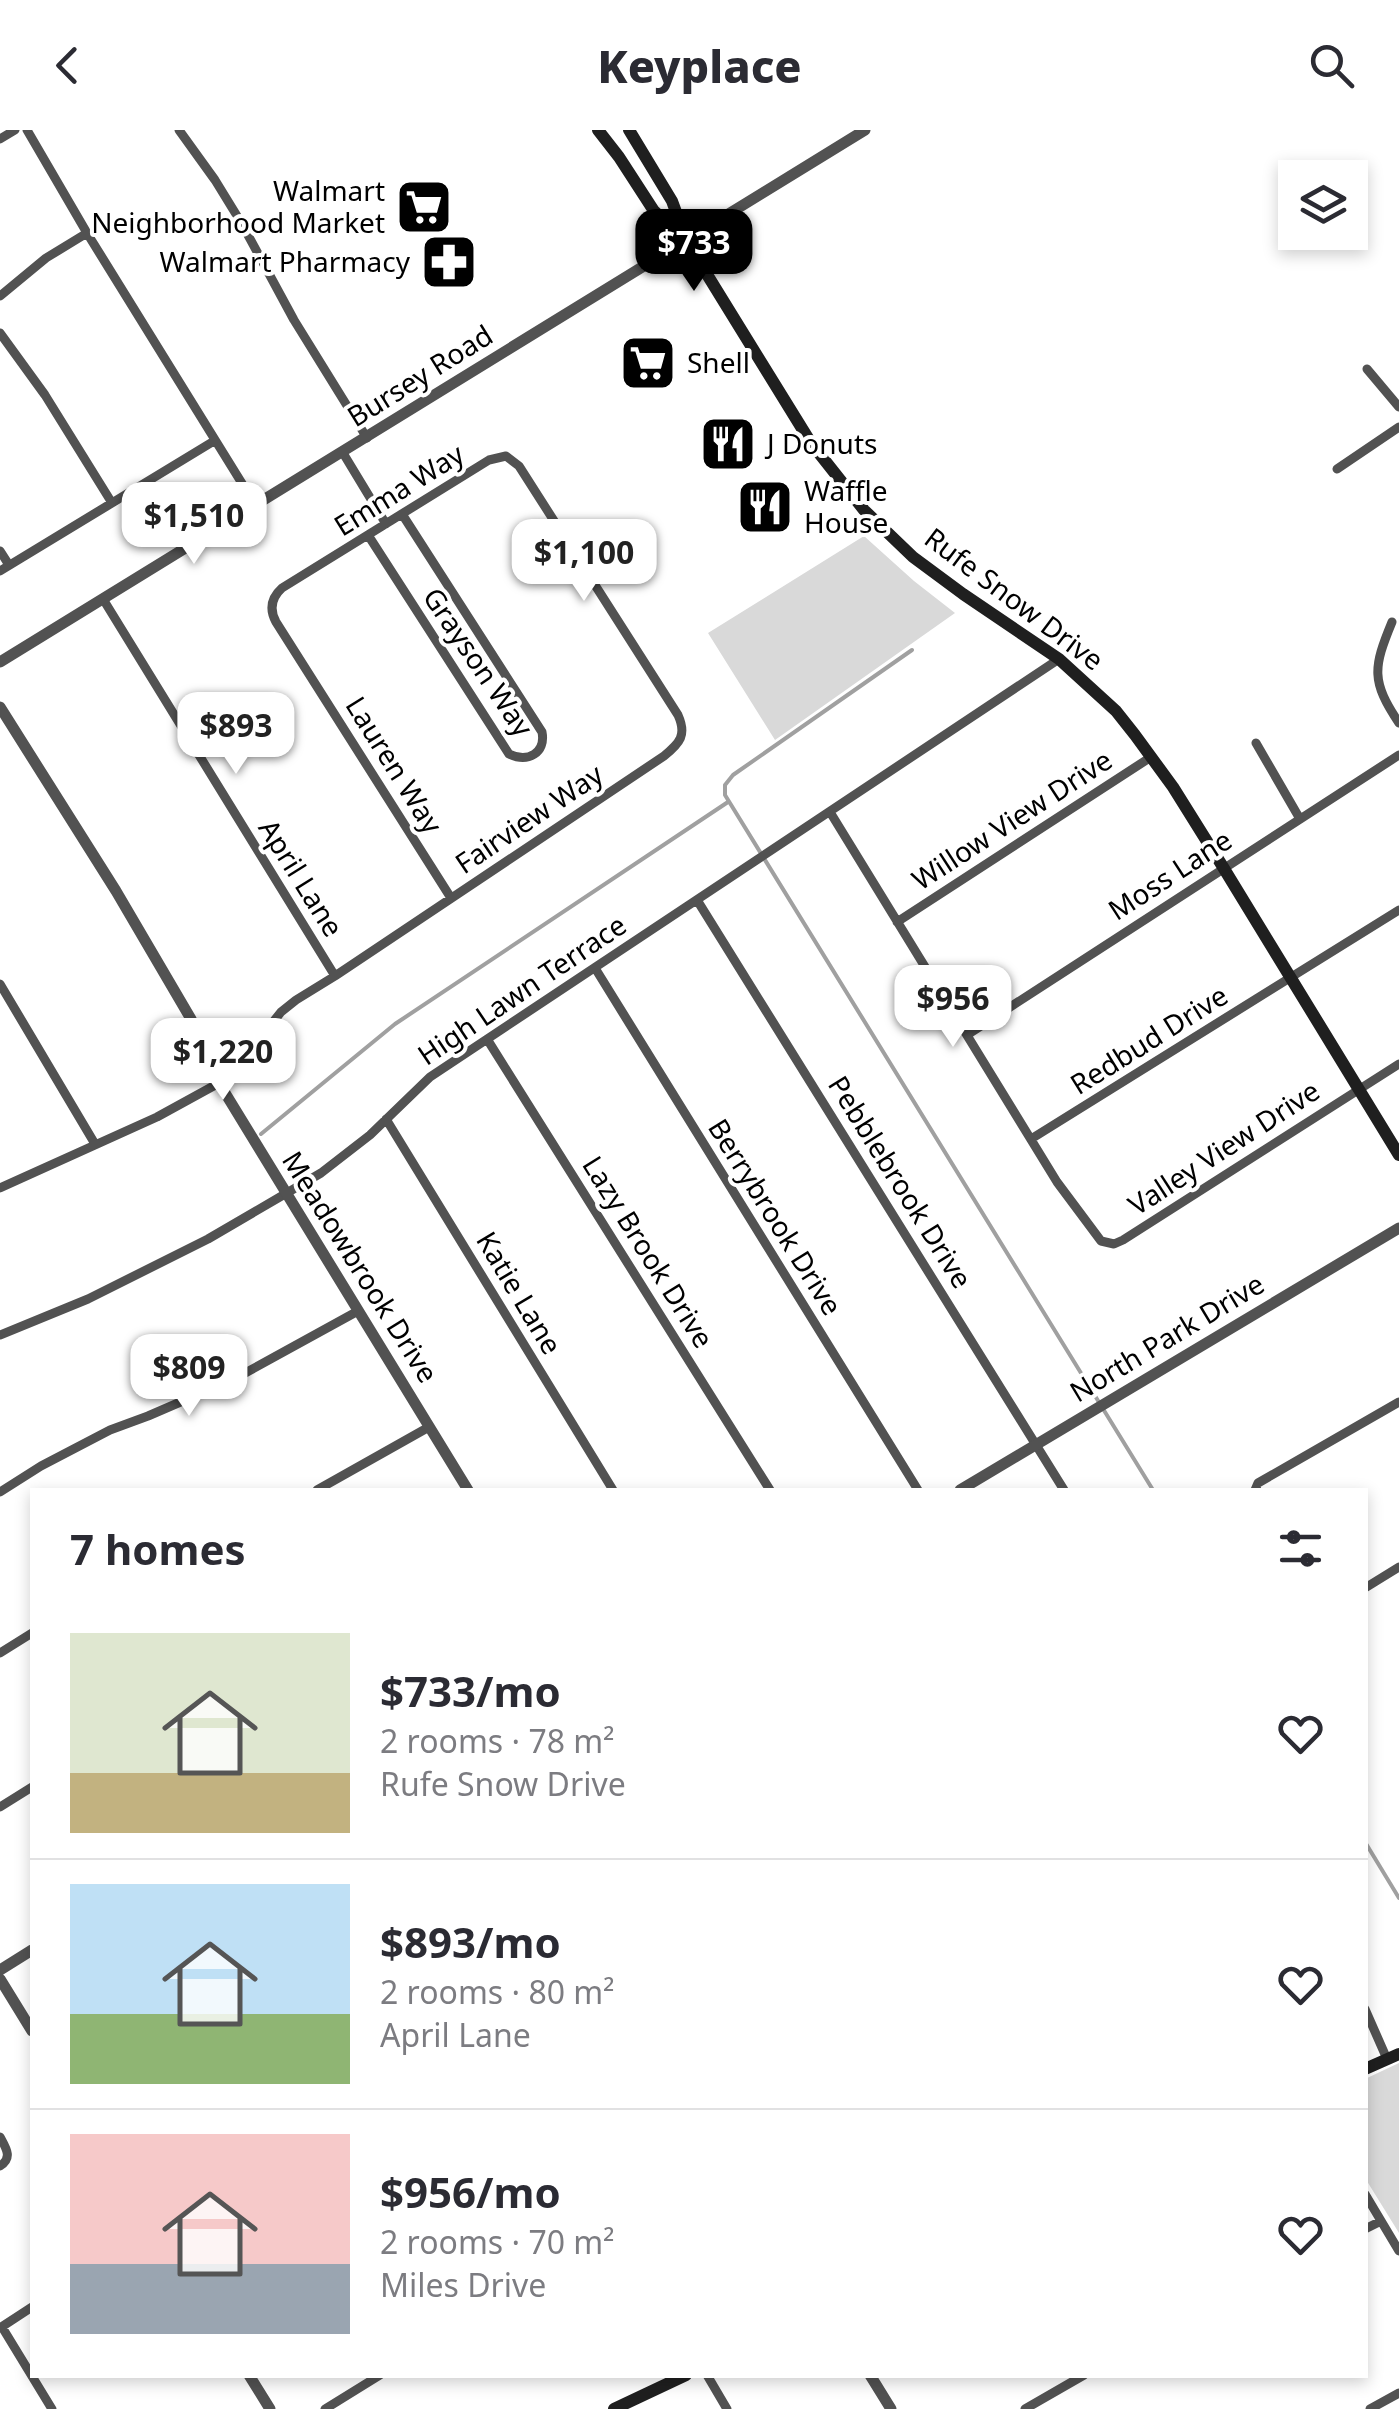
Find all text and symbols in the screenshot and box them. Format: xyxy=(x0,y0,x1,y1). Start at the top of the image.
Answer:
text: Keyplace xyxy=(597,35,802,96)
icon: back xyxy=(40,38,95,93)
icon: search xyxy=(1304,38,1359,93)
map controls xyxy=(1278,160,1368,250)
button: layers xyxy=(1278,160,1368,250)
place label: Walmart Neighborhood Market xyxy=(91,171,385,241)
supermarket icon: Walmart Neighborhood Market xyxy=(394,177,454,237)
pin: $733 xyxy=(635,209,753,294)
text: $733 xyxy=(657,220,731,263)
pharmacy icon: Walmart Pharmacy xyxy=(419,232,479,292)
place label: Walmart Pharmacy xyxy=(160,242,411,280)
street label: Bursey Road xyxy=(340,315,499,435)
supermarket icon: Shell xyxy=(618,333,678,393)
place label: Shell xyxy=(687,343,750,381)
restaurant icon: J Donuts xyxy=(698,414,758,474)
place label: J Donuts xyxy=(764,424,877,462)
street label: Emma Way xyxy=(326,434,471,544)
place label: Waffle House xyxy=(804,471,888,541)
restaurant icon: Waffle House xyxy=(735,477,795,537)
pin: $1,510 xyxy=(113,482,275,567)
text: $1,510 xyxy=(144,493,244,536)
street label: Rufe Snow Drive xyxy=(917,518,1112,678)
pin: $1,100 xyxy=(503,519,665,604)
text: $1,100 xyxy=(534,530,634,573)
street label: Grayson Way xyxy=(415,580,543,744)
street label: Lauren Way xyxy=(338,689,452,841)
pin: $893 xyxy=(177,692,295,777)
text: $893 xyxy=(199,703,273,746)
street label: Willow View Drive xyxy=(904,740,1119,898)
street label: Fairview Way xyxy=(447,754,610,882)
street label: April Lane xyxy=(251,811,353,943)
street label: Moss Lane xyxy=(1100,820,1238,928)
street label: High Lawn Terrace xyxy=(410,905,633,1073)
pin: $956 xyxy=(894,965,1012,1050)
text: $956 xyxy=(916,976,990,1019)
street label: Redbud Drive xyxy=(1063,976,1234,1103)
pin: $1,220 xyxy=(142,1018,304,1103)
text: $1,220 xyxy=(173,1029,273,1072)
street label: Pebblebrook Drive xyxy=(820,1068,982,1295)
street label: Valley View Drive xyxy=(1120,1071,1326,1223)
street label: Berrybrook Drive xyxy=(700,1111,852,1322)
street label: Meadowbrook Drive xyxy=(274,1144,447,1389)
street label: Lazy Brook Drive xyxy=(575,1148,723,1355)
street label: Katie Lane xyxy=(468,1224,571,1361)
street label: North Park Drive xyxy=(1062,1264,1271,1410)
pin: $809 xyxy=(130,1334,248,1419)
text: $809 xyxy=(152,1345,226,1388)
text: 7 homes xyxy=(70,1520,246,1577)
icon: filters xyxy=(1273,1521,1328,1576)
text: $733/mo xyxy=(380,1662,561,1719)
icon: home xyxy=(150,1673,270,1793)
icon: heart xyxy=(1273,1706,1328,1761)
text: 2 rooms · 78 m² xyxy=(380,1719,614,1762)
text: Rufe Snow Drive xyxy=(380,1762,626,1805)
text: $893/mo xyxy=(380,1913,561,1970)
icon: home xyxy=(150,1924,270,2044)
icon: heart xyxy=(1273,1957,1328,2012)
text: 2 rooms · 80 m² xyxy=(380,1970,614,2013)
text: April Lane xyxy=(380,2013,531,2056)
text: $956/mo xyxy=(380,2163,561,2220)
icon: home xyxy=(150,2174,270,2294)
icon: heart xyxy=(1273,2207,1328,2262)
text: 2 rooms · 70 m² xyxy=(380,2220,614,2263)
text: Miles Drive xyxy=(380,2263,546,2306)

